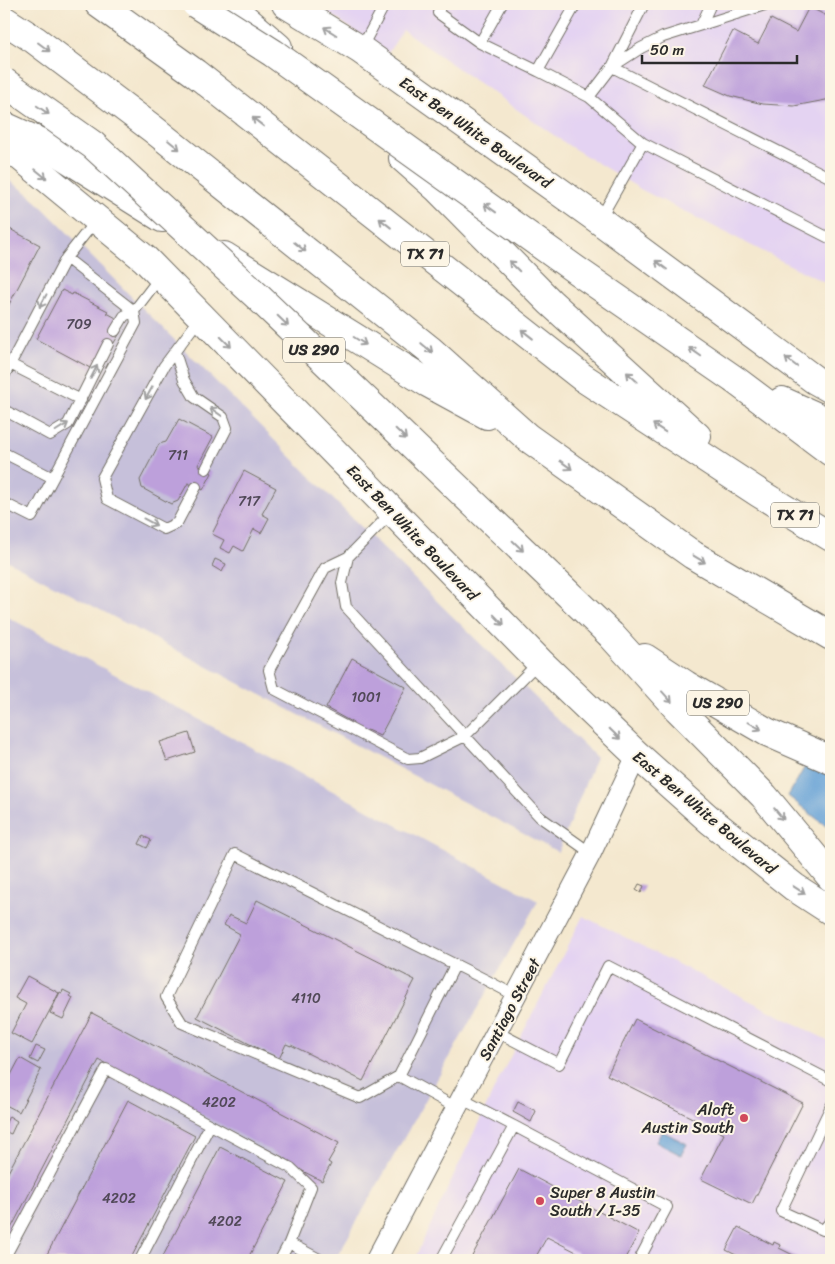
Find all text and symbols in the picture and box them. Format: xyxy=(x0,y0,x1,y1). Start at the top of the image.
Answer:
one-way arrow xyxy=(324,26,338,36)
scale bar xyxy=(642,32,798,64)
text: 50 m xyxy=(650,37,685,63)
one-way arrow xyxy=(37,42,51,52)
street label: East Ben White Boulevard xyxy=(393,68,560,197)
one-way arrow xyxy=(36,105,50,115)
one-way arrow xyxy=(252,117,265,128)
one-way arrow xyxy=(167,140,180,151)
one-way arrow xyxy=(35,169,48,180)
one-way arrow xyxy=(483,203,497,213)
one-way arrow xyxy=(379,217,392,228)
one-way arrow xyxy=(294,241,307,252)
road number: TX 71 xyxy=(401,242,449,266)
one-way arrow xyxy=(508,260,520,272)
one-way arrow xyxy=(654,260,668,270)
one-way arrow xyxy=(38,294,48,309)
house number: 709 xyxy=(66,312,92,337)
one-way arrow xyxy=(277,315,290,327)
one-way arrow xyxy=(521,328,534,339)
one-way arrow xyxy=(220,336,232,349)
one-way arrow xyxy=(352,336,366,346)
road number: US 290 xyxy=(283,338,345,362)
one-way arrow xyxy=(420,343,433,354)
one-way arrow xyxy=(688,347,702,357)
one-way arrow xyxy=(784,357,798,367)
one-way arrow xyxy=(90,365,100,380)
one-way arrow xyxy=(626,371,639,383)
one-way arrow xyxy=(144,385,153,400)
one-way arrow xyxy=(209,407,223,417)
one-way arrow xyxy=(54,422,68,432)
one-way arrow xyxy=(653,423,667,433)
one-way arrow xyxy=(394,428,407,440)
house number: 711 xyxy=(168,443,188,468)
street label: East Ben White Boulevard xyxy=(339,457,487,609)
one-way arrow xyxy=(559,460,573,470)
house number: 717 xyxy=(238,489,261,514)
road number: TX 71 xyxy=(771,502,819,528)
one-way arrow xyxy=(143,517,158,527)
one-way arrow xyxy=(512,540,524,552)
one-way arrow xyxy=(691,554,705,564)
one-way arrow xyxy=(493,614,505,626)
house number: 1001 xyxy=(351,685,381,710)
one-way arrow xyxy=(661,690,673,703)
road number: US 290 xyxy=(687,690,749,716)
one-way arrow xyxy=(748,721,762,731)
one-way arrow xyxy=(609,728,622,740)
street label: East Ben White Boulevard xyxy=(626,743,785,883)
one-way arrow xyxy=(774,807,785,820)
one-way arrow xyxy=(791,886,805,896)
street label: Santiago Street xyxy=(470,952,549,1066)
house number: 4110 xyxy=(291,986,321,1011)
house number: 4202 xyxy=(202,1090,236,1115)
place label: Aloft Austin South xyxy=(640,1095,734,1142)
marker: Aloft Austin South xyxy=(738,1112,750,1124)
place label: Super 8 Austin South / I-35 xyxy=(550,1178,656,1225)
house number: 4202 xyxy=(102,1186,136,1211)
marker: Super 8 Austin South / I-35 xyxy=(534,1195,546,1207)
house number: 4202 xyxy=(208,1209,242,1234)

